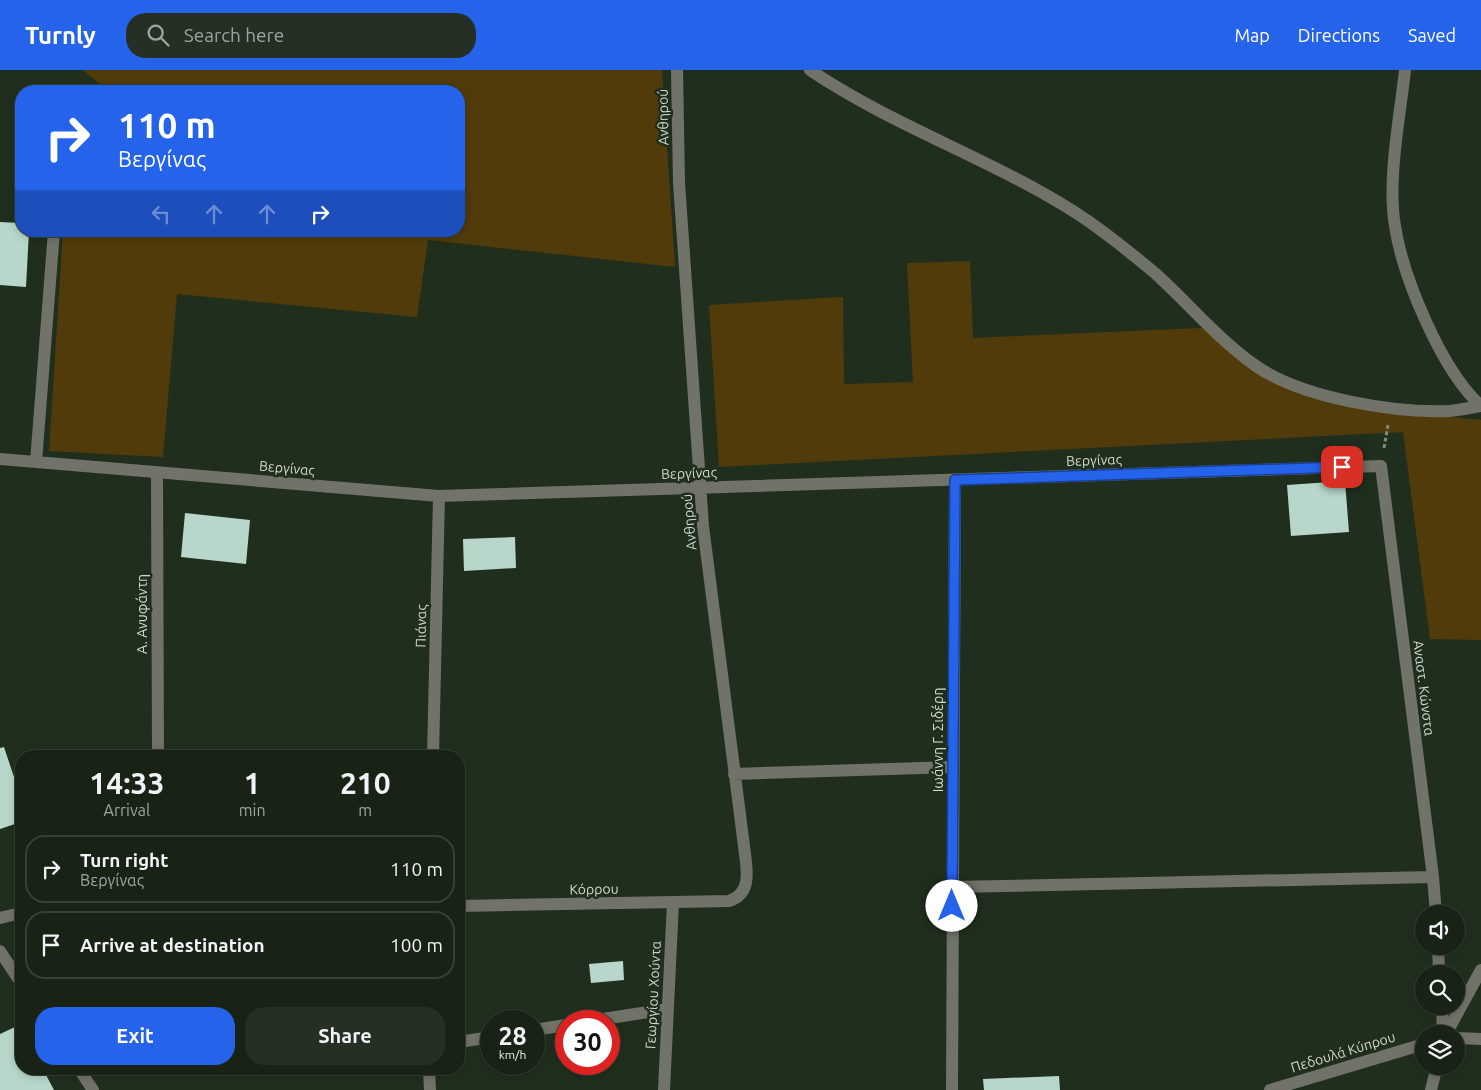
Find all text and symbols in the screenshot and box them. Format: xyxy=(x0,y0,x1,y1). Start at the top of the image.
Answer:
search box xyxy=(126,13,476,58)
icon: search xyxy=(144,21,172,49)
text: Turnly xyxy=(25,22,96,49)
text: Search here xyxy=(184,24,284,46)
text: Map xyxy=(1234,25,1270,45)
text: Directions xyxy=(1298,25,1380,45)
text: Saved xyxy=(1408,25,1456,45)
street label: Ανθηρού xyxy=(655,89,671,145)
icon: right xyxy=(35,105,100,170)
text: 110 m xyxy=(118,105,216,145)
text: Βεργίνας xyxy=(118,146,206,171)
icon: left xyxy=(147,200,175,228)
icon: ahead xyxy=(200,200,228,228)
icon: ahead xyxy=(253,200,281,228)
icon: right xyxy=(306,200,334,228)
pin xyxy=(1321,446,1363,488)
street label: Βεργίνας xyxy=(1066,451,1123,469)
icon: arrive xyxy=(1328,453,1356,481)
street label: Βεργίνας xyxy=(258,458,316,478)
street label: Βεργίνας xyxy=(661,464,718,482)
street label: Ανθηρού xyxy=(679,493,699,551)
street label: Α. Ανυφάντη xyxy=(134,574,150,654)
street label: Πιάνας xyxy=(413,604,429,648)
street label: Αναστ. Κώνστα xyxy=(1410,639,1438,737)
street label: Ιωάννη Γ. Σιδέρη xyxy=(930,688,946,792)
text: 14:33 xyxy=(89,766,164,800)
text: 1 xyxy=(244,766,261,800)
text: 210 xyxy=(340,766,391,800)
text: Arrival xyxy=(104,801,150,819)
text: min xyxy=(239,801,266,819)
text: m xyxy=(358,801,372,819)
text: Turn right xyxy=(80,849,168,871)
icon: right xyxy=(37,855,65,883)
text: 110 m xyxy=(390,858,443,880)
text: Βεργίνας xyxy=(80,871,144,889)
position arrow xyxy=(925,879,977,931)
street label: Κόρρου xyxy=(569,881,619,897)
map controls xyxy=(1415,905,1465,1075)
button: sound xyxy=(1415,905,1465,955)
icon: arrive xyxy=(37,931,65,959)
text: Arrive at destination xyxy=(80,934,265,956)
text: 100 m xyxy=(390,934,443,956)
street label: Γεωργίου Χούντα xyxy=(642,940,664,1050)
button: search xyxy=(1415,965,1465,1015)
button: Exit xyxy=(35,1007,235,1065)
button: Share xyxy=(245,1007,445,1065)
speed limit sign: 30 xyxy=(555,1010,620,1075)
text: 28 xyxy=(498,1022,527,1050)
button: layers xyxy=(1415,1025,1465,1075)
street label: Πεδουλά Κύπρου xyxy=(1289,1028,1397,1076)
text: km/h xyxy=(499,1048,526,1061)

